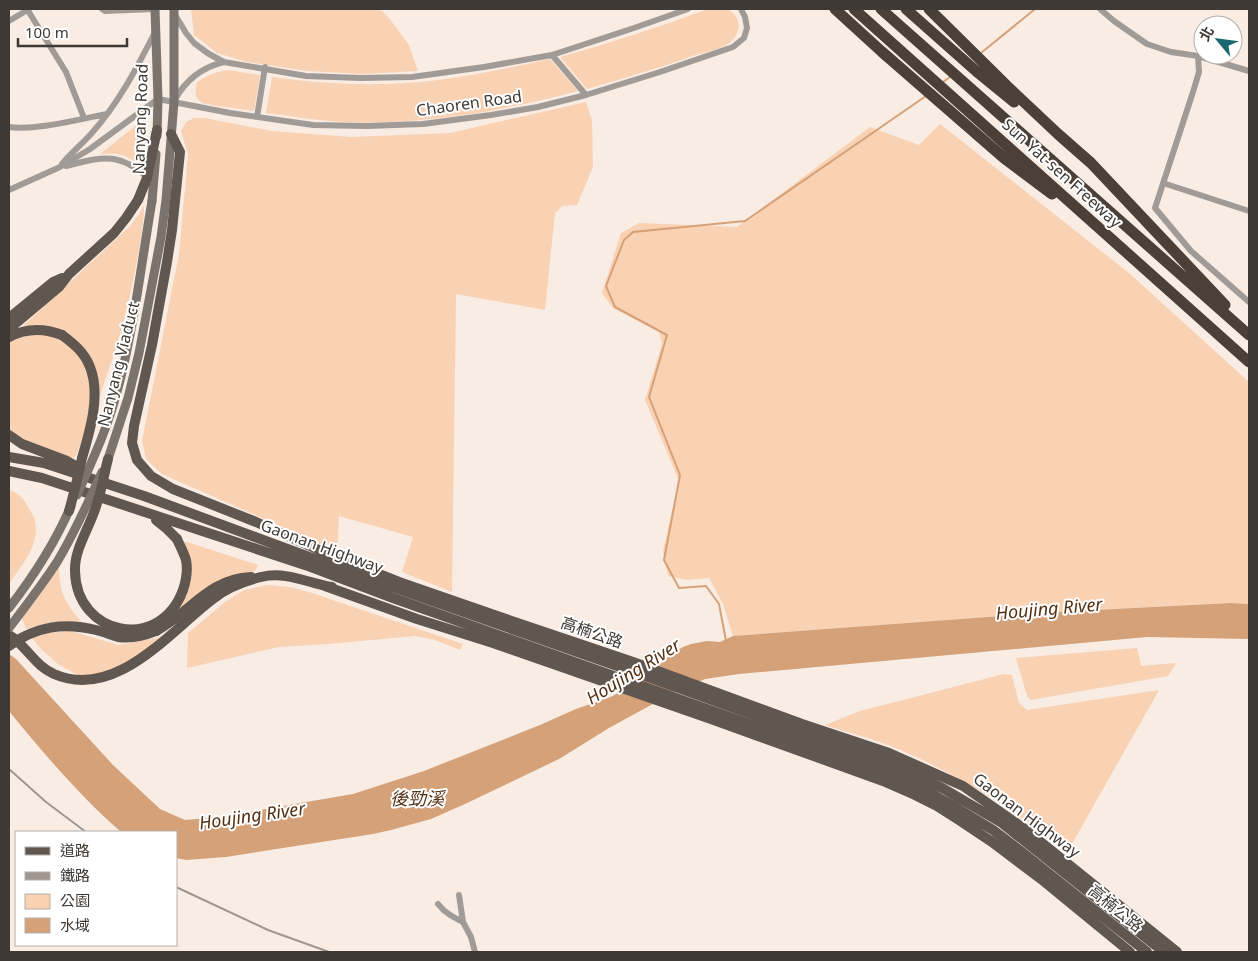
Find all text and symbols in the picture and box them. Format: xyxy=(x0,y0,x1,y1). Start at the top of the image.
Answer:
scale bar xyxy=(18,15,126,47)
north arrow xyxy=(1193,15,1243,65)
text: 100 m xyxy=(25,22,69,42)
text: 北 xyxy=(1194,23,1218,44)
street label: Nanyang Road xyxy=(127,63,153,175)
street label: Chaoren Road xyxy=(415,85,523,121)
street label: Sun Yat-sen Freeway xyxy=(998,113,1127,233)
street label: Nanyang Viaduct xyxy=(92,299,144,429)
street label: Gaonan Highway xyxy=(258,514,387,579)
water label: Houjing River xyxy=(995,591,1104,625)
street label: 高楠公路 xyxy=(558,611,626,653)
water label: Houjing River xyxy=(581,632,685,710)
street label: Gaonan Highway xyxy=(969,768,1086,863)
water label: 後勁溪 xyxy=(390,786,447,810)
water label: Houjing River xyxy=(197,796,308,834)
legend xyxy=(15,831,178,946)
text: 道路 xyxy=(60,840,90,860)
text: 鐵路 xyxy=(60,865,90,885)
street label: 高楠公路 xyxy=(1084,879,1148,937)
text: 公園 xyxy=(60,890,90,910)
text: 水域 xyxy=(60,915,90,935)

